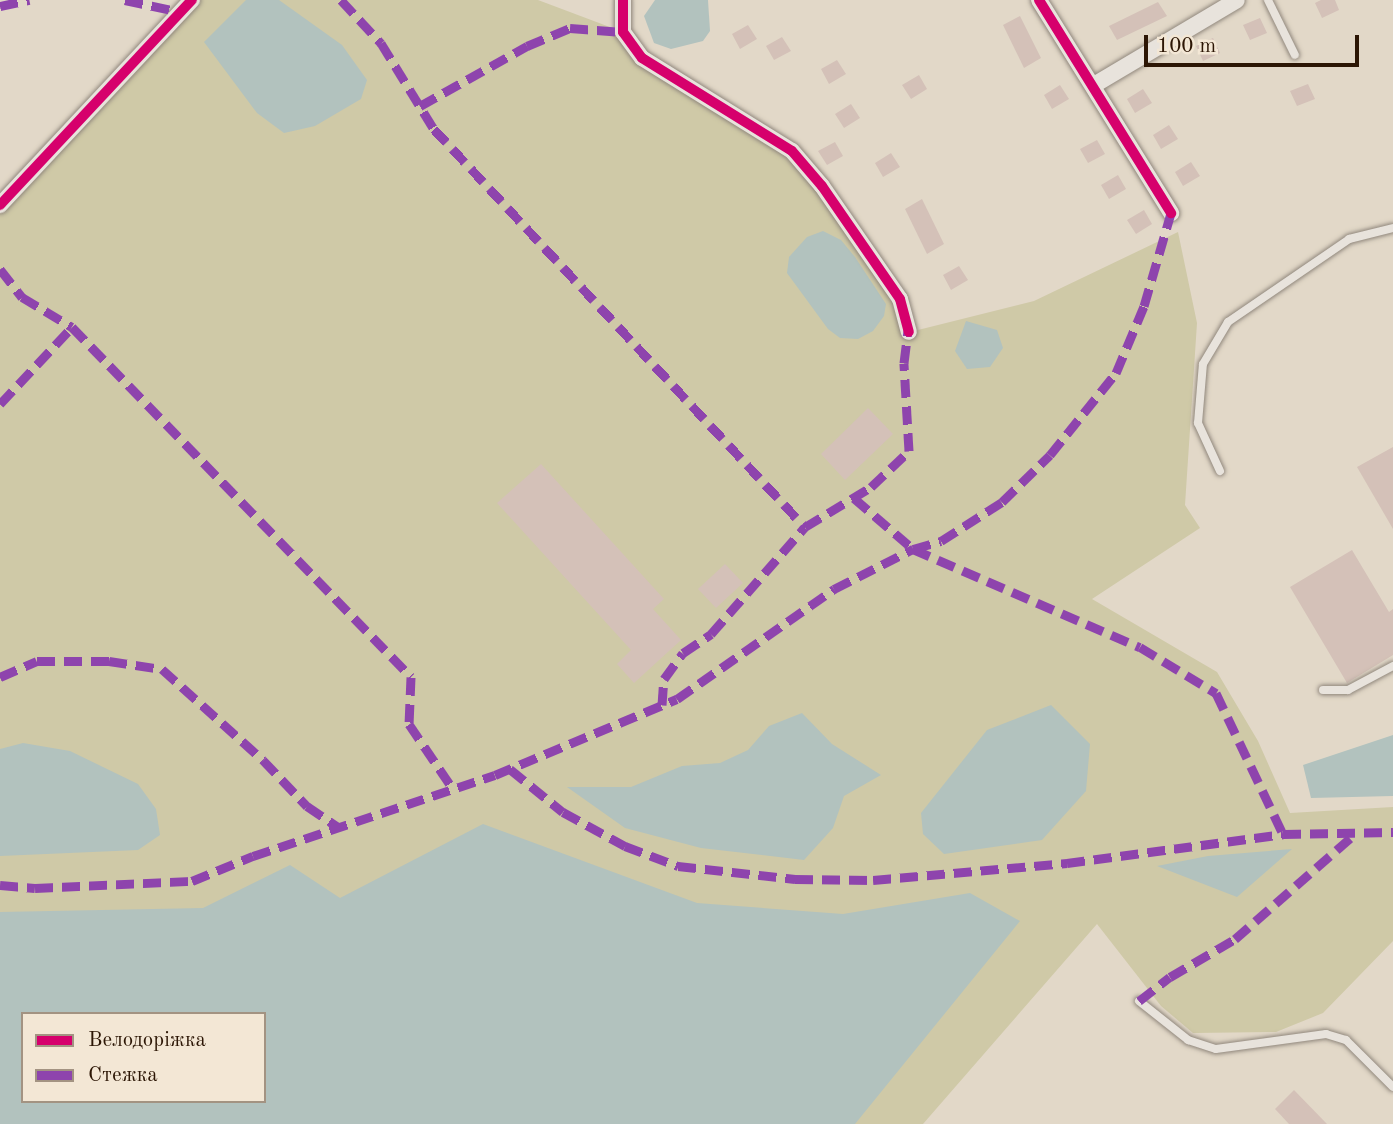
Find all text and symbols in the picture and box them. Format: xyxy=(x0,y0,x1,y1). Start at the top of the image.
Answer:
scale bar xyxy=(1148,21,1363,65)
text: 100 m xyxy=(1157,36,1216,57)
legend xyxy=(21,1012,266,1103)
text: Велодоріжка xyxy=(88,1030,206,1051)
text: Стежка xyxy=(88,1065,158,1086)

